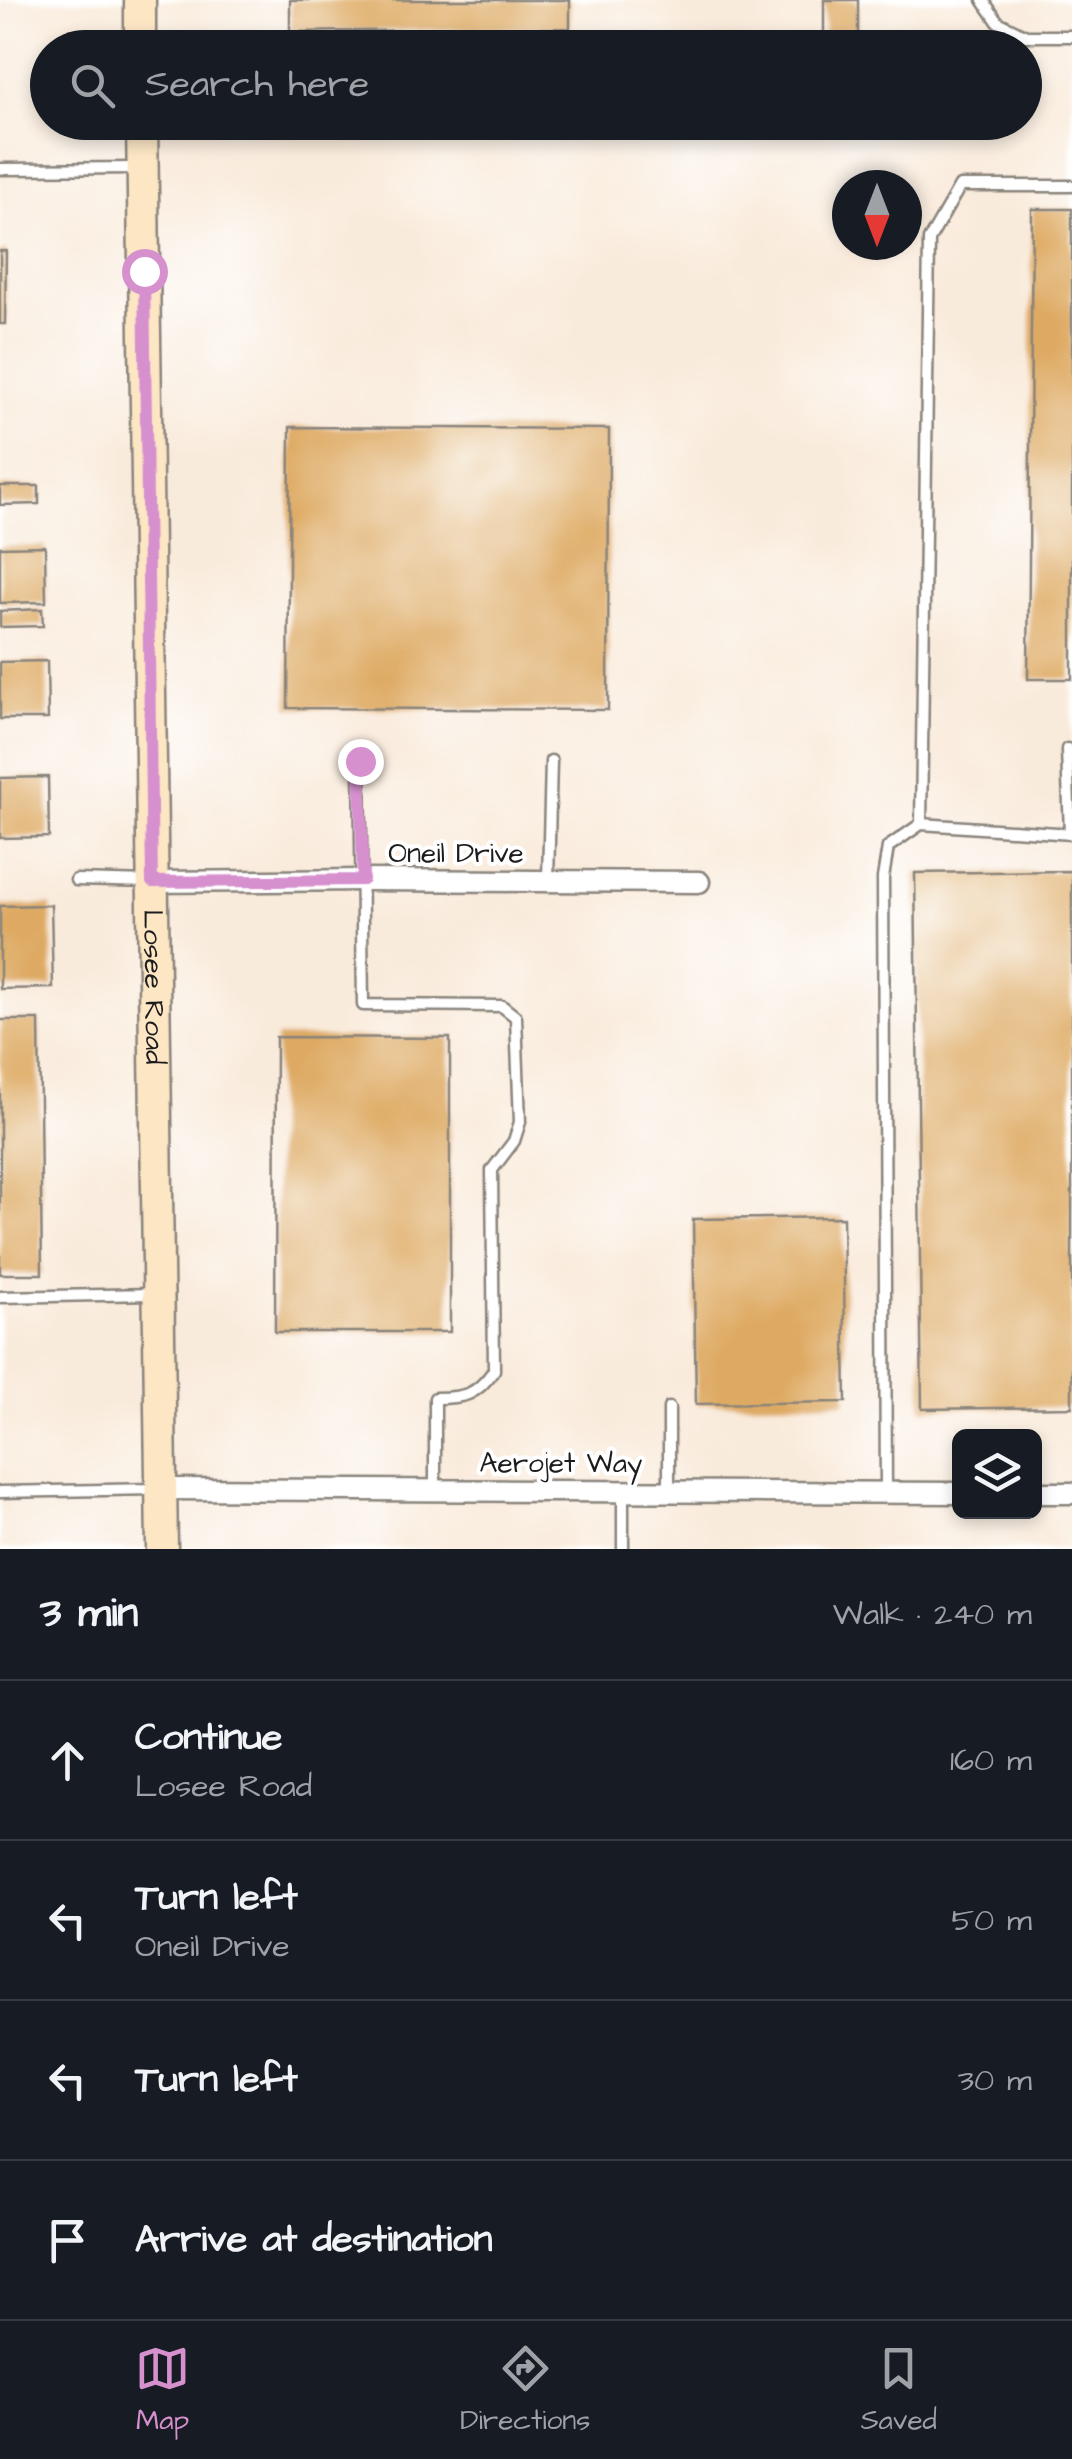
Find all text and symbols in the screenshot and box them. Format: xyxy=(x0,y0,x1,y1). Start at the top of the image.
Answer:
search box xyxy=(30,30,1042,140)
icon: search xyxy=(65,58,120,113)
text: Search here xyxy=(145,59,369,111)
north arrow xyxy=(832,170,922,260)
route start xyxy=(122,249,168,295)
route end xyxy=(338,739,384,785)
street label: Oneil Drive xyxy=(388,834,524,873)
street label: Losee Road xyxy=(134,909,175,1065)
map controls xyxy=(952,1429,1042,1519)
button: layers xyxy=(952,1429,1042,1519)
street label: Aerojet Way xyxy=(480,1444,642,1485)
text: 3 min xyxy=(40,1585,138,1643)
text: Walk · 240 m xyxy=(833,1592,1032,1637)
text: Continue xyxy=(135,1712,282,1764)
icon: ahead xyxy=(40,1733,95,1788)
text: 160 m xyxy=(950,1738,1032,1783)
text: Losee Road xyxy=(135,1764,312,1809)
text: Turn left xyxy=(135,1872,298,1924)
icon: left xyxy=(40,1893,95,1948)
text: 50 m xyxy=(951,1898,1032,1943)
text: Oneil Drive xyxy=(135,1924,290,1969)
icon: left xyxy=(40,2053,95,2108)
text: Turn left xyxy=(135,2054,298,2106)
text: 30 m xyxy=(958,2058,1032,2103)
icon: arrive xyxy=(40,2213,95,2268)
text: Arrive at destination xyxy=(135,2214,492,2266)
tab: Map xyxy=(135,2341,190,2440)
tab: Directions xyxy=(460,2341,590,2440)
tab: Saved xyxy=(861,2341,937,2440)

